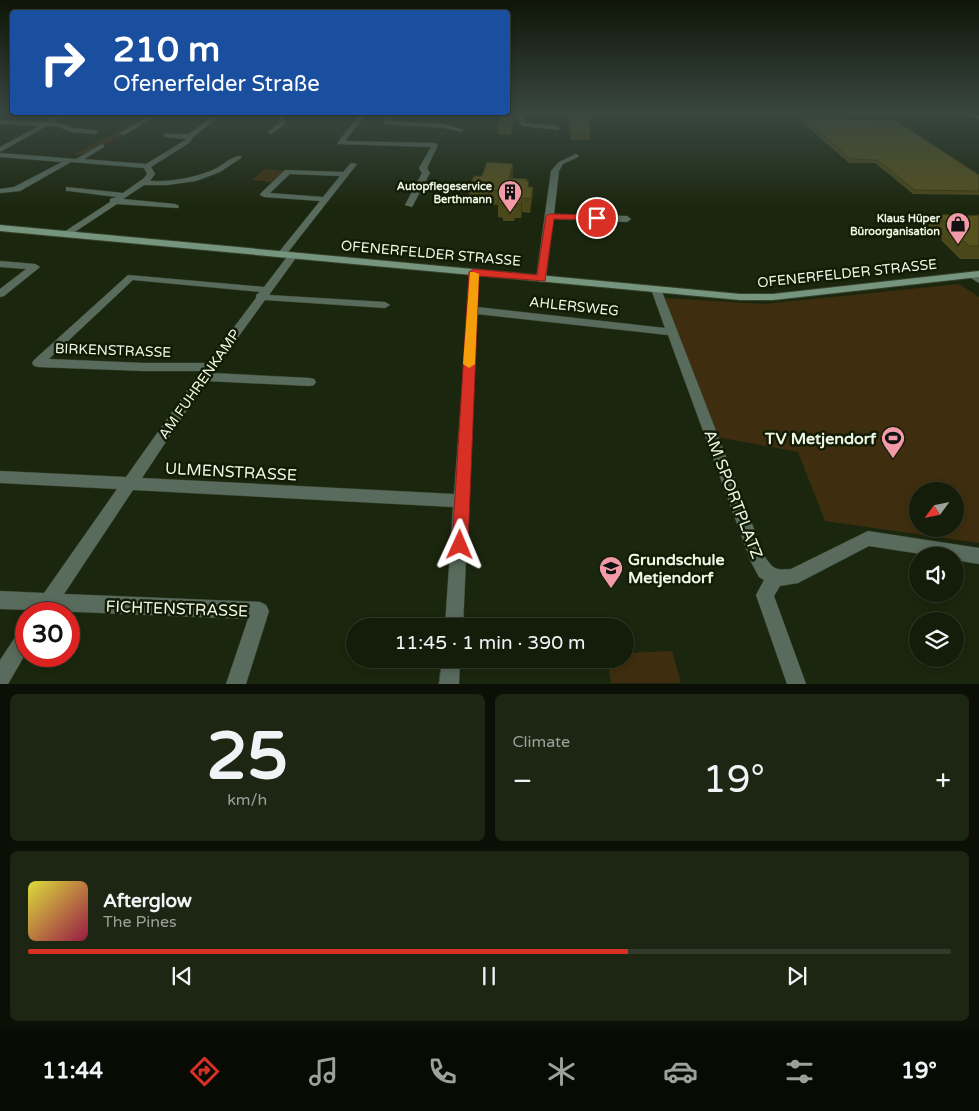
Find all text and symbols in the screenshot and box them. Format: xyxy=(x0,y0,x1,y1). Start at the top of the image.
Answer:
text: 210 m xyxy=(113,29,220,71)
icon: right xyxy=(30,30,95,95)
text: Ofenerfelder Straße xyxy=(113,71,320,97)
building icon: Autopflegeservice Berthmann xyxy=(497,179,523,213)
place label: Autopflegeservice Berthmann xyxy=(397,180,493,206)
pin xyxy=(576,197,618,239)
icon: arrive xyxy=(583,204,611,232)
shop icon: Klaus Hüper Büroorganisation xyxy=(945,211,971,245)
place label: Klaus Hüper Büroorganisation xyxy=(850,212,941,239)
street label: OFENERFELDER STRASSE xyxy=(340,237,522,270)
street label: OFENERFELDER STRASSE xyxy=(756,256,938,291)
street label: AHLERSWEG xyxy=(528,293,620,320)
street label: AM FUHRENKAMP xyxy=(155,326,244,442)
street label: BIRKENSTRASSE xyxy=(54,340,172,361)
sports icon: TV Metjendorf xyxy=(880,425,906,459)
street label: AM SPORTPLATZ xyxy=(699,427,767,562)
place label: TV Metjendorf xyxy=(764,429,877,449)
street label: ULMENSTRASSE xyxy=(164,459,297,485)
north arrow xyxy=(909,482,964,538)
map controls xyxy=(909,482,964,667)
position arrow xyxy=(433,518,485,570)
button: sound xyxy=(909,547,964,602)
place label: Grundschule Metjendorf xyxy=(628,550,725,588)
school or university icon: Grundschule Metjendorf xyxy=(598,555,624,589)
street label: FICHTENSTRASSE xyxy=(105,597,249,621)
speed limit sign: 30 xyxy=(15,602,80,667)
button: layers xyxy=(909,612,964,667)
text: 11:45 · 1 min · 390 m xyxy=(394,632,586,654)
text: 25 xyxy=(206,718,288,797)
text: Climate xyxy=(513,732,570,752)
text: 19° xyxy=(703,757,765,803)
text: − xyxy=(513,764,532,798)
text: + xyxy=(935,764,951,798)
text: km/h xyxy=(227,790,267,810)
text: Afterglow xyxy=(103,890,192,912)
text: The Pines xyxy=(103,912,177,932)
icon: previous xyxy=(168,962,196,990)
icon: pause xyxy=(475,962,503,990)
icon: next xyxy=(783,962,811,990)
icon: directions xyxy=(187,1054,222,1089)
icon: music xyxy=(306,1054,341,1089)
icon: phone xyxy=(425,1054,460,1089)
icon: climate xyxy=(544,1054,579,1089)
icon: car xyxy=(663,1054,698,1089)
icon: filters xyxy=(782,1054,817,1089)
text: 11:44 xyxy=(42,1058,103,1084)
text: 19° xyxy=(901,1058,937,1084)

